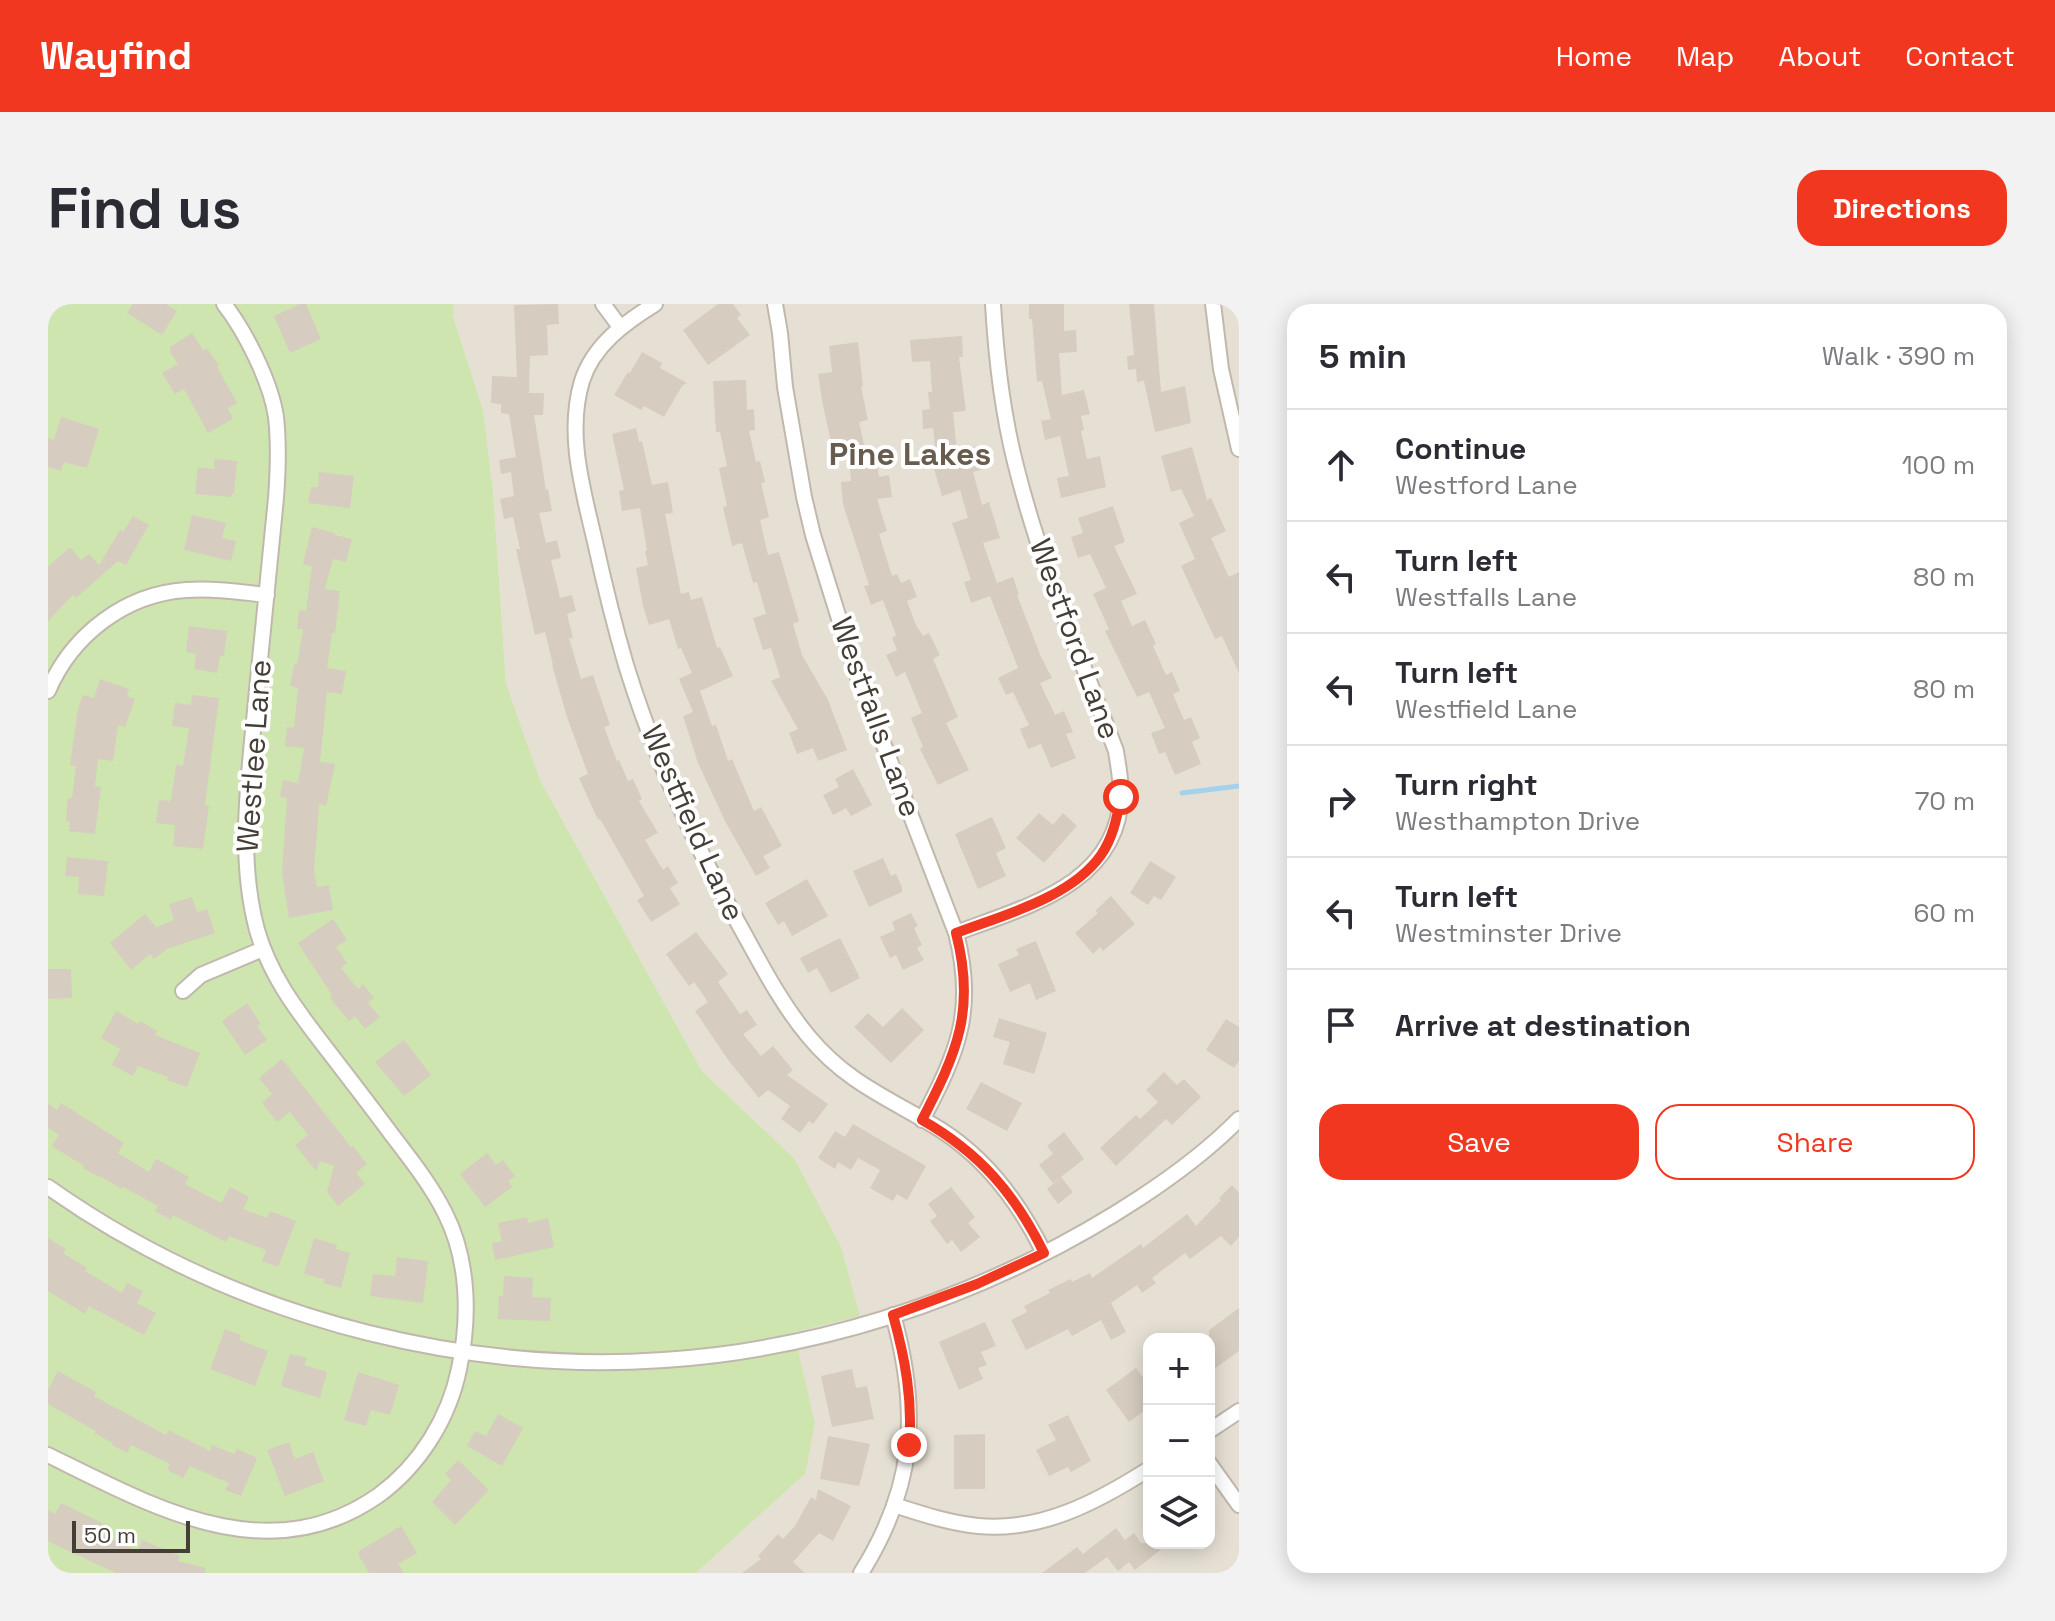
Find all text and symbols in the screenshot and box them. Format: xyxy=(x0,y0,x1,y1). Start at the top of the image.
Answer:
text: Wayfind xyxy=(40,32,192,80)
text: Home xyxy=(1556,38,1632,74)
text: Map xyxy=(1676,38,1734,74)
text: About xyxy=(1778,38,1861,74)
text: Contact xyxy=(1905,38,2015,74)
button: Directions xyxy=(1797,170,2007,246)
text: Find us xyxy=(48,173,241,244)
text: 5 min xyxy=(1319,335,1407,378)
text: Walk · 390 m xyxy=(1822,339,1975,373)
text: Continue xyxy=(1395,429,1526,468)
district label: Pine Lakes xyxy=(829,434,991,474)
icon: ahead xyxy=(1319,443,1363,487)
text: 100 m xyxy=(1902,448,1975,482)
text: Westford Lane xyxy=(1395,468,1578,502)
street label: Westford Lane xyxy=(1021,533,1130,744)
text: Turn left xyxy=(1395,541,1518,580)
icon: left xyxy=(1319,555,1363,599)
text: 80 m xyxy=(1913,560,1975,594)
text: Westfalls Lane xyxy=(1395,580,1577,614)
street label: Westfalls Lane xyxy=(822,611,931,822)
text: Turn left xyxy=(1395,653,1518,692)
street label: Westlee Lane xyxy=(227,658,280,854)
icon: left xyxy=(1319,667,1363,711)
text: 80 m xyxy=(1913,672,1975,706)
text: Westfield Lane xyxy=(1395,692,1577,726)
street label: Westfield Lane xyxy=(633,719,754,927)
text: Turn right xyxy=(1395,765,1538,804)
route start xyxy=(1103,779,1139,815)
icon: right xyxy=(1319,779,1363,823)
text: 70 m xyxy=(1915,784,1975,818)
text: Westhampton Drive xyxy=(1395,804,1640,838)
text: Turn left xyxy=(1395,877,1518,916)
icon: left xyxy=(1319,891,1363,935)
text: 60 m xyxy=(1913,896,1975,930)
text: Westminster Drive xyxy=(1395,916,1622,950)
icon: arrive xyxy=(1319,1003,1363,1047)
text: Arrive at destination xyxy=(1395,1006,1691,1045)
button: Save xyxy=(1319,1104,1639,1180)
button: Share xyxy=(1655,1104,1975,1180)
map controls xyxy=(1143,1333,1215,1549)
button: + xyxy=(1143,1333,1215,1405)
button: − xyxy=(1143,1405,1215,1477)
route end xyxy=(891,1427,927,1463)
button: layers xyxy=(1143,1477,1215,1549)
scale bar xyxy=(72,1517,190,1553)
text: 50 m xyxy=(84,1521,136,1549)

